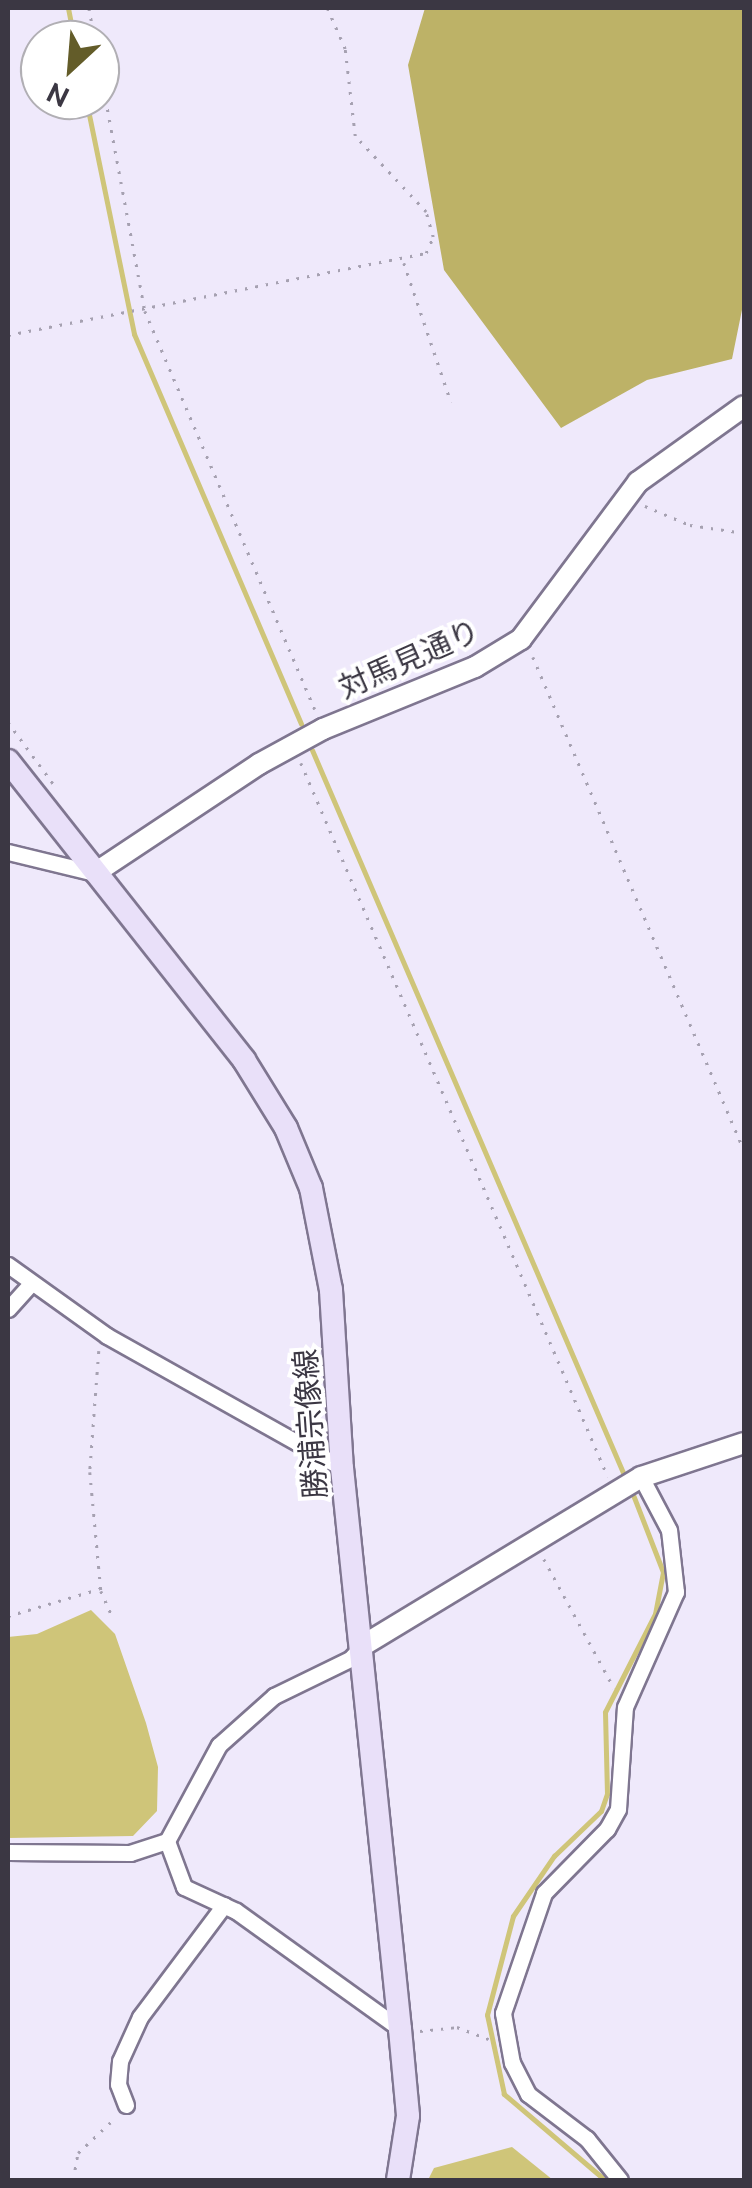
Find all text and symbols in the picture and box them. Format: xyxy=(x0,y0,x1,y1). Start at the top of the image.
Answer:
north arrow xyxy=(20,20,120,120)
text: N xyxy=(41,77,74,114)
street label: 対馬見通り xyxy=(333,612,485,706)
street label: 勝浦宗像線 xyxy=(287,1348,333,1500)

